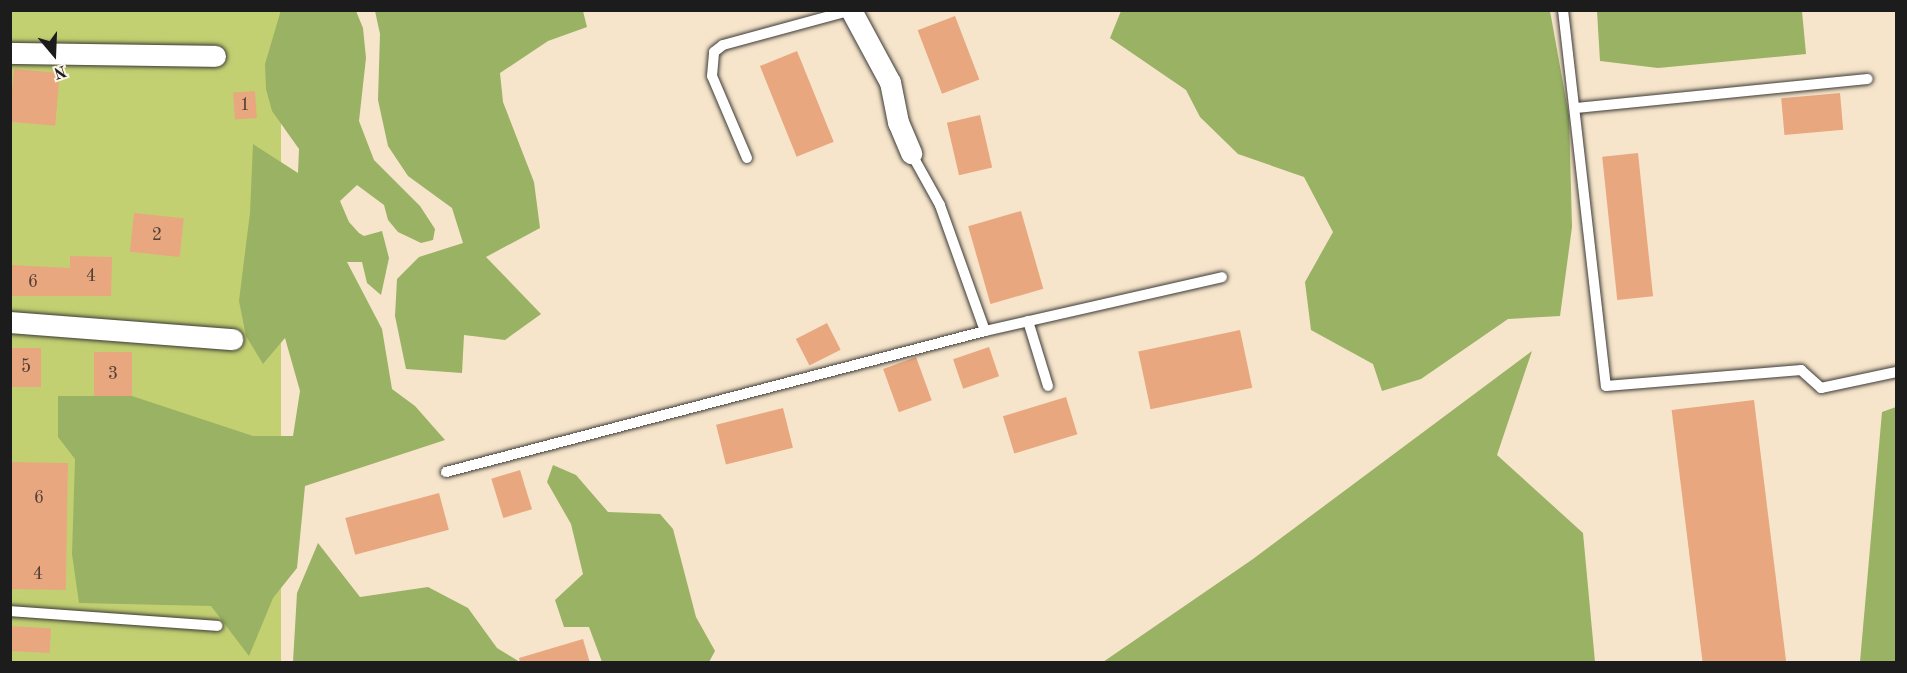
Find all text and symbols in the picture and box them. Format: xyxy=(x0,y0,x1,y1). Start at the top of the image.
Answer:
north arrow xyxy=(24,24,84,84)
text: N xyxy=(51,61,68,81)
house number: 1 xyxy=(240,94,250,116)
house number: 2 xyxy=(152,224,162,246)
house number: 4 xyxy=(86,265,96,287)
house number: 6 xyxy=(28,271,38,293)
house number: 5 xyxy=(21,356,31,378)
house number: 3 xyxy=(108,363,118,385)
house number: 6 xyxy=(34,487,44,509)
house number: 4 xyxy=(33,563,43,585)

